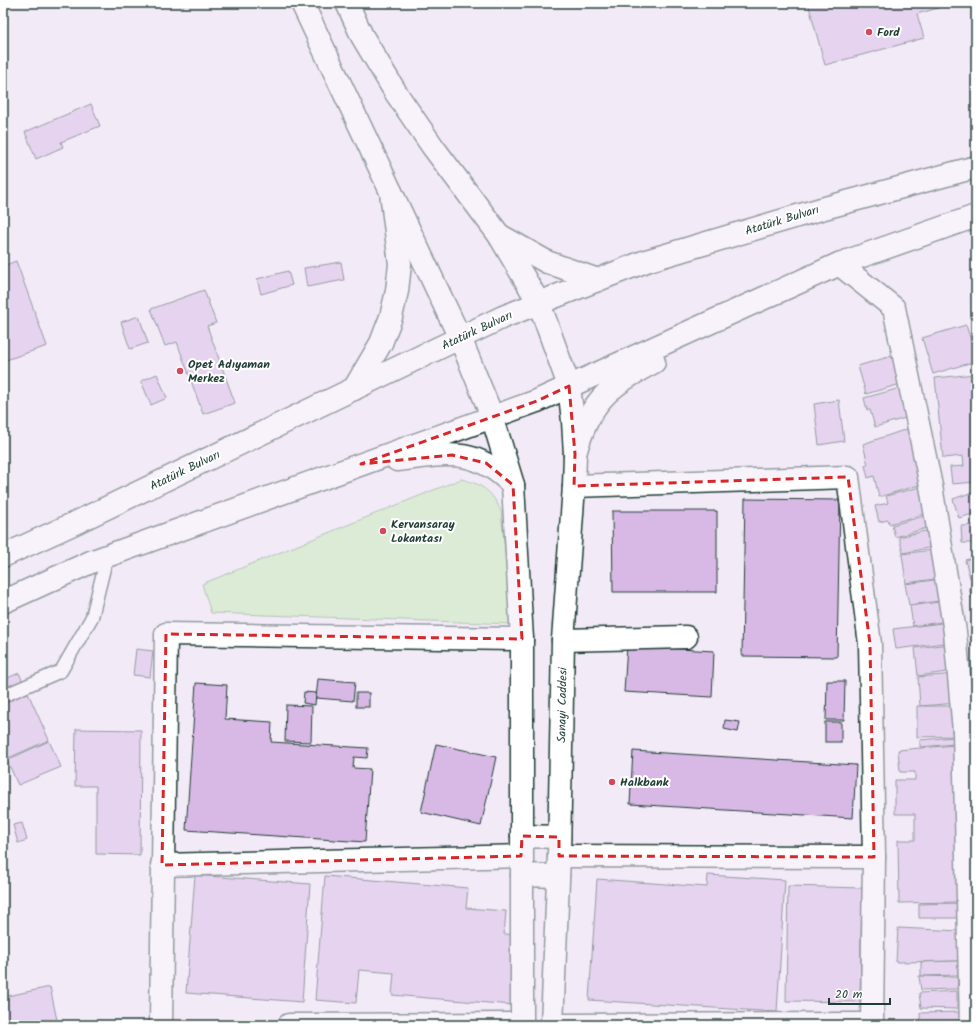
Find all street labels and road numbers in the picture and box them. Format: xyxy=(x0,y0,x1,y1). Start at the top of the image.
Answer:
street label: Atatürk Bulvarı xyxy=(743,200,822,241)
street label: Atatürk Bulvarı xyxy=(439,306,516,355)
street label: Atatürk Bulvarı xyxy=(147,445,224,496)
street label: Sanayi Caddesi xyxy=(552,666,573,743)

